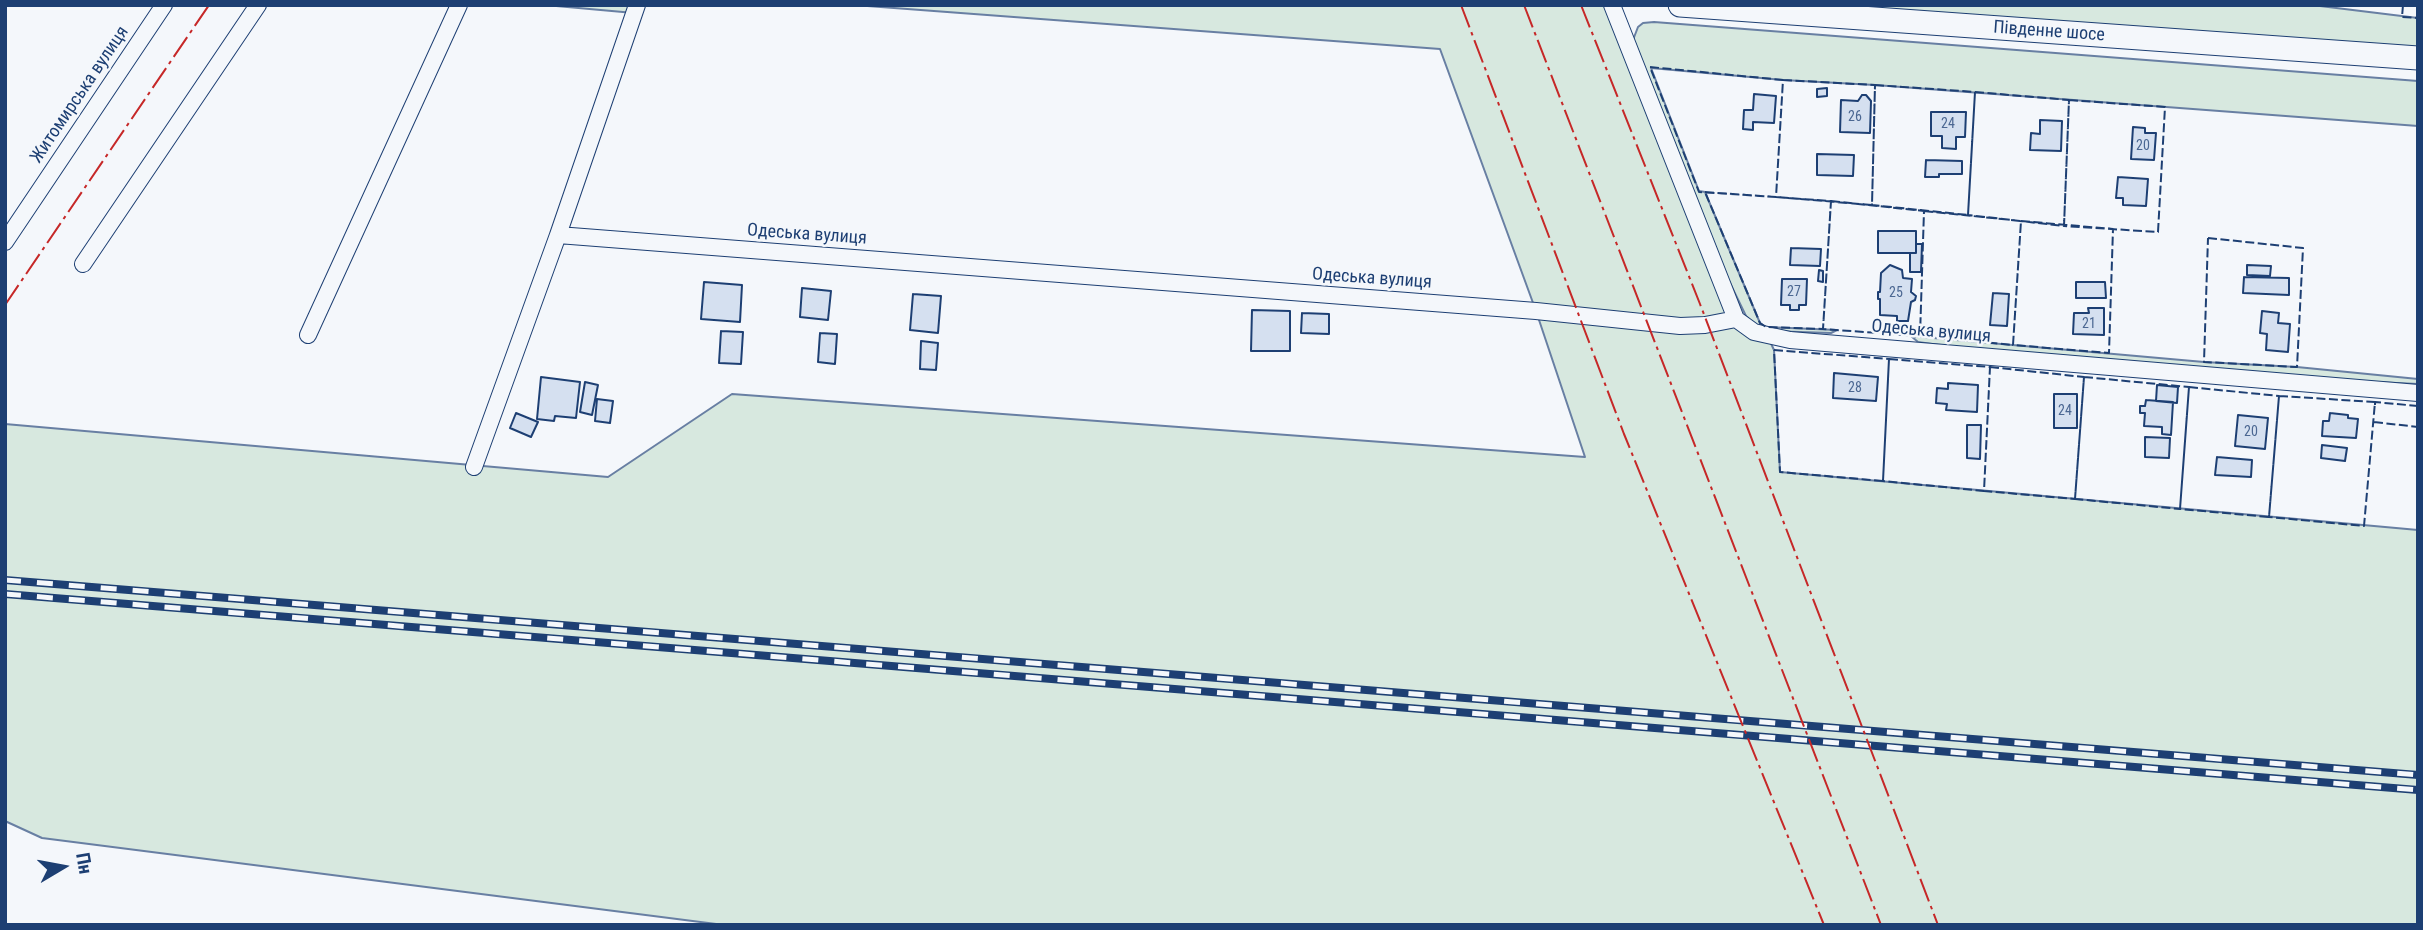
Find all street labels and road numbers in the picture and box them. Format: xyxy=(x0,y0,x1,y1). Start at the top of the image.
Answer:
street label: Південне шосе xyxy=(1992,17,2106,47)
street label: Житомирська вулиця xyxy=(26,22,134,168)
street label: Одеська вулиця xyxy=(746,220,868,250)
street label: Одеська вулиця xyxy=(1311,264,1433,294)
street label: Одеська вулиця xyxy=(1870,316,1992,348)

